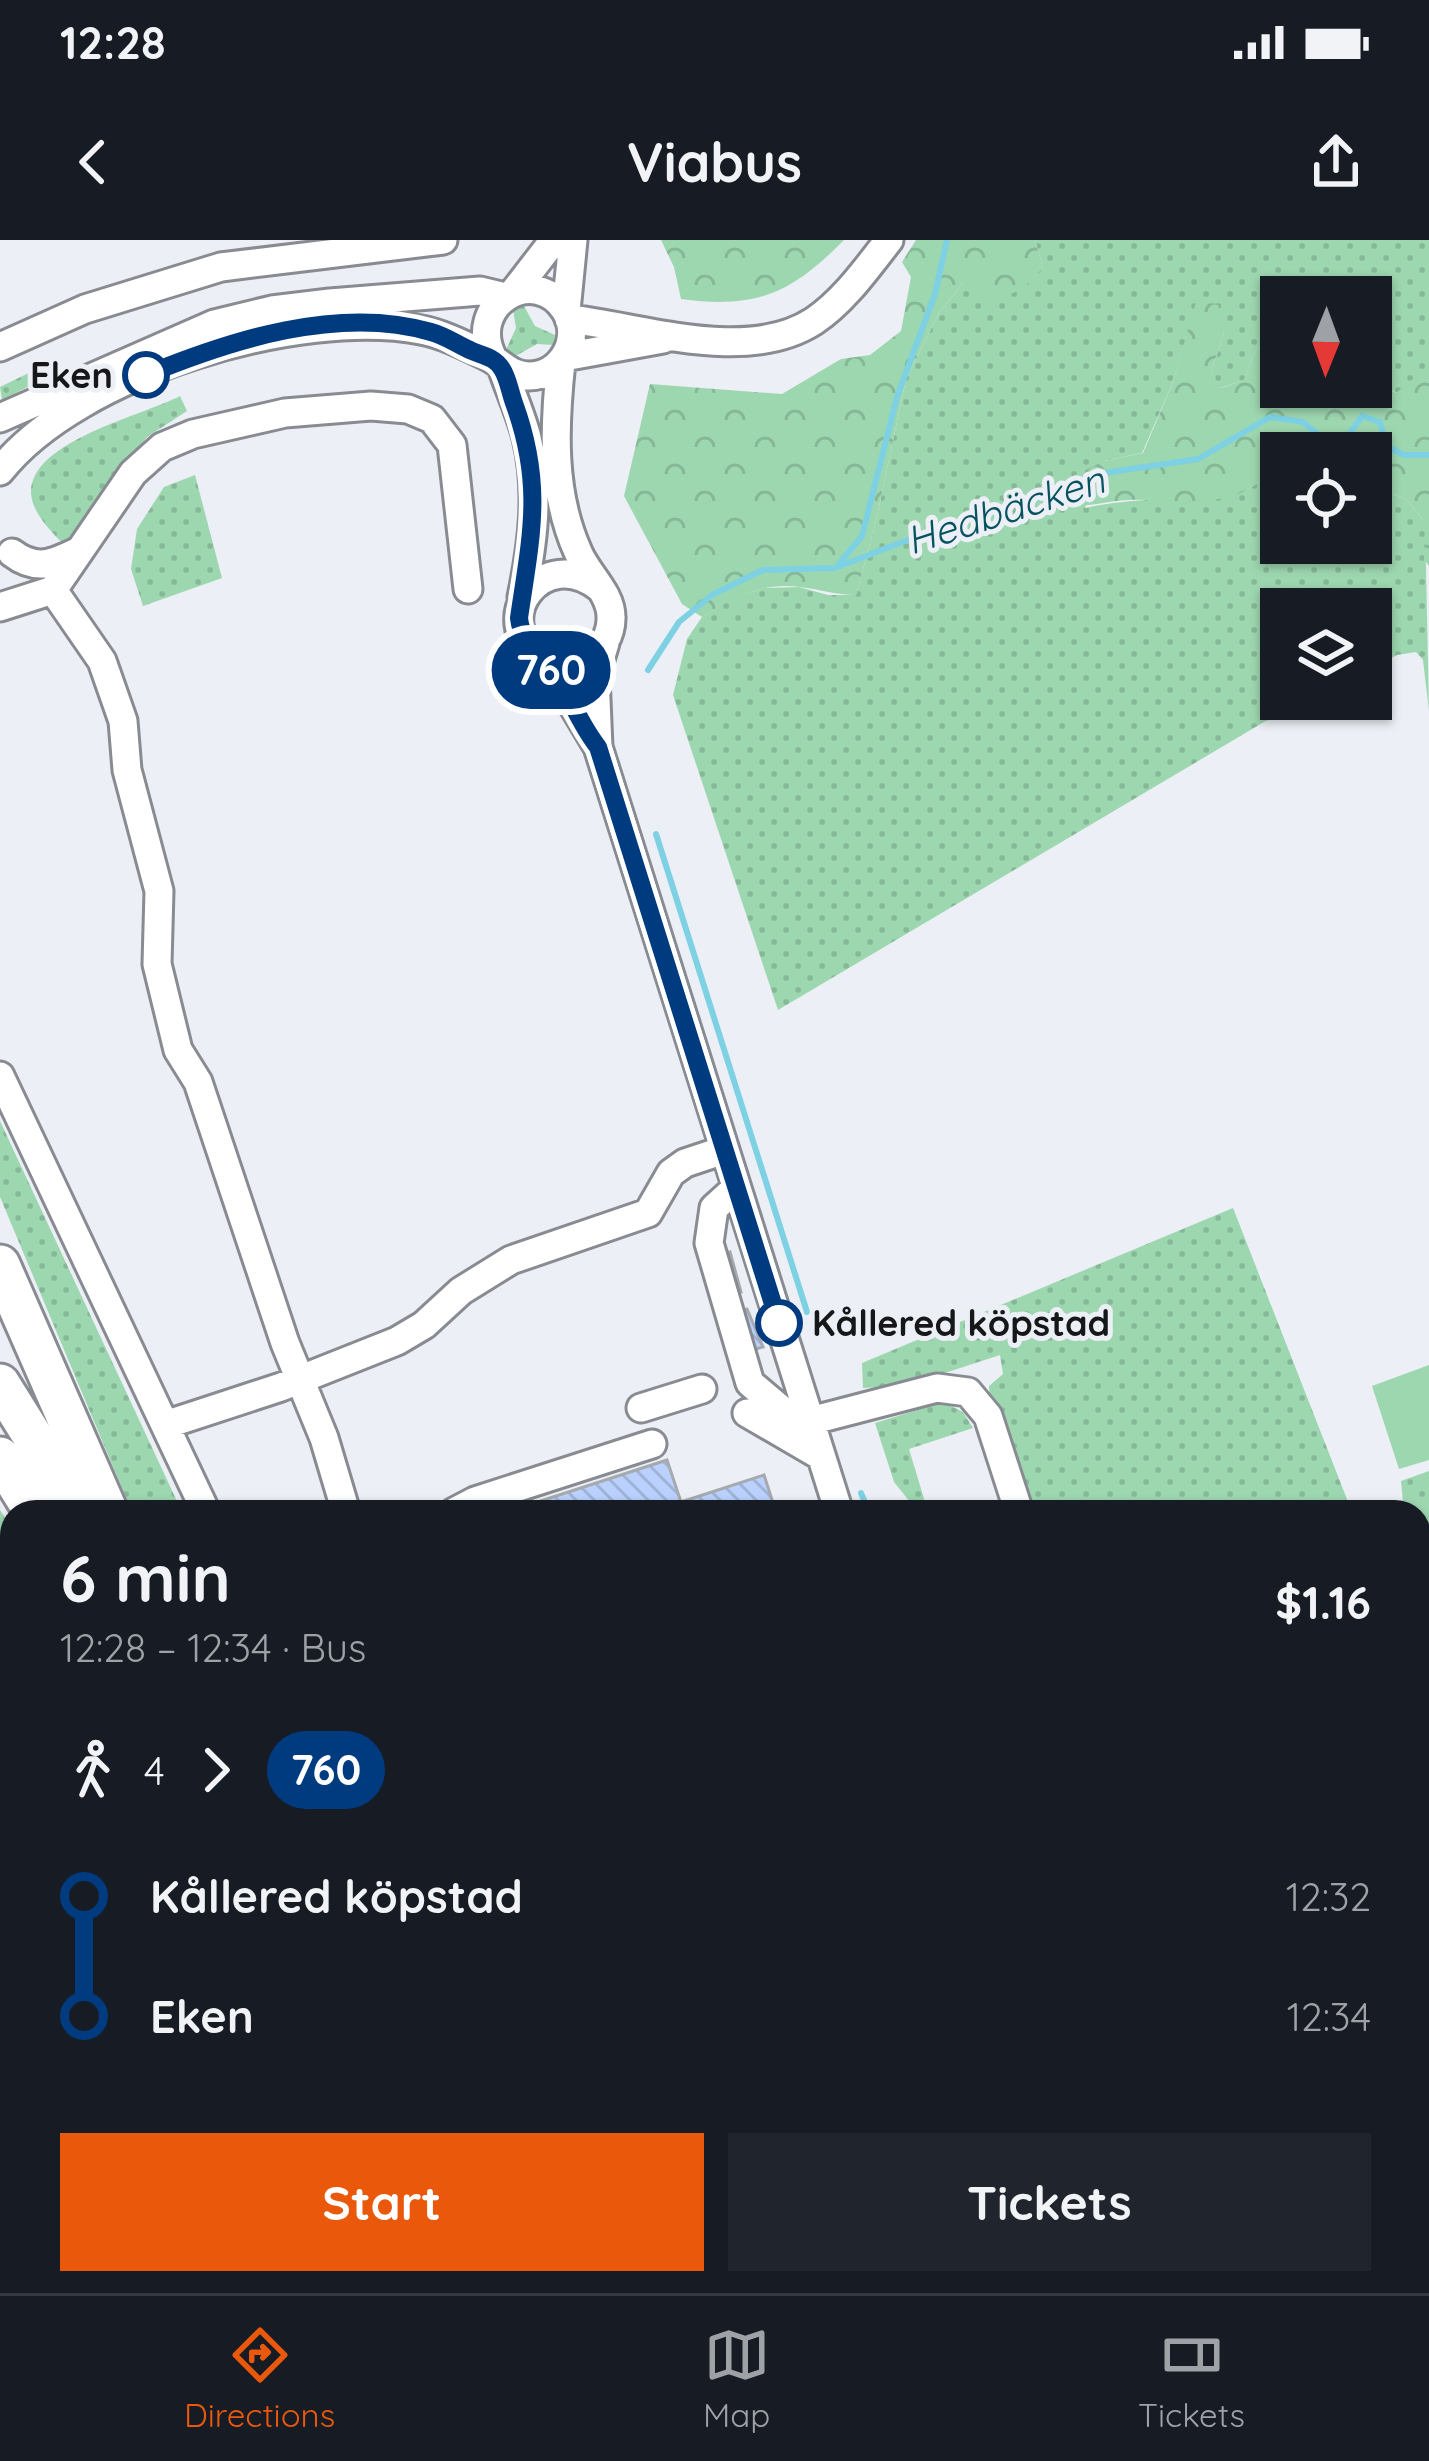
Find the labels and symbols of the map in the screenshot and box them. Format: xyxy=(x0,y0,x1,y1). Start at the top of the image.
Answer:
north arrow xyxy=(1260,276,1392,408)
place label: Eken xyxy=(30,352,113,397)
marker: Eken xyxy=(124,353,168,397)
water label: Hedbäcken xyxy=(899,454,1112,565)
line badge: 760 xyxy=(482,631,620,709)
place label: Kållered köpstad xyxy=(812,1300,1110,1345)
marker: Kållered köpstad xyxy=(757,1301,801,1345)

